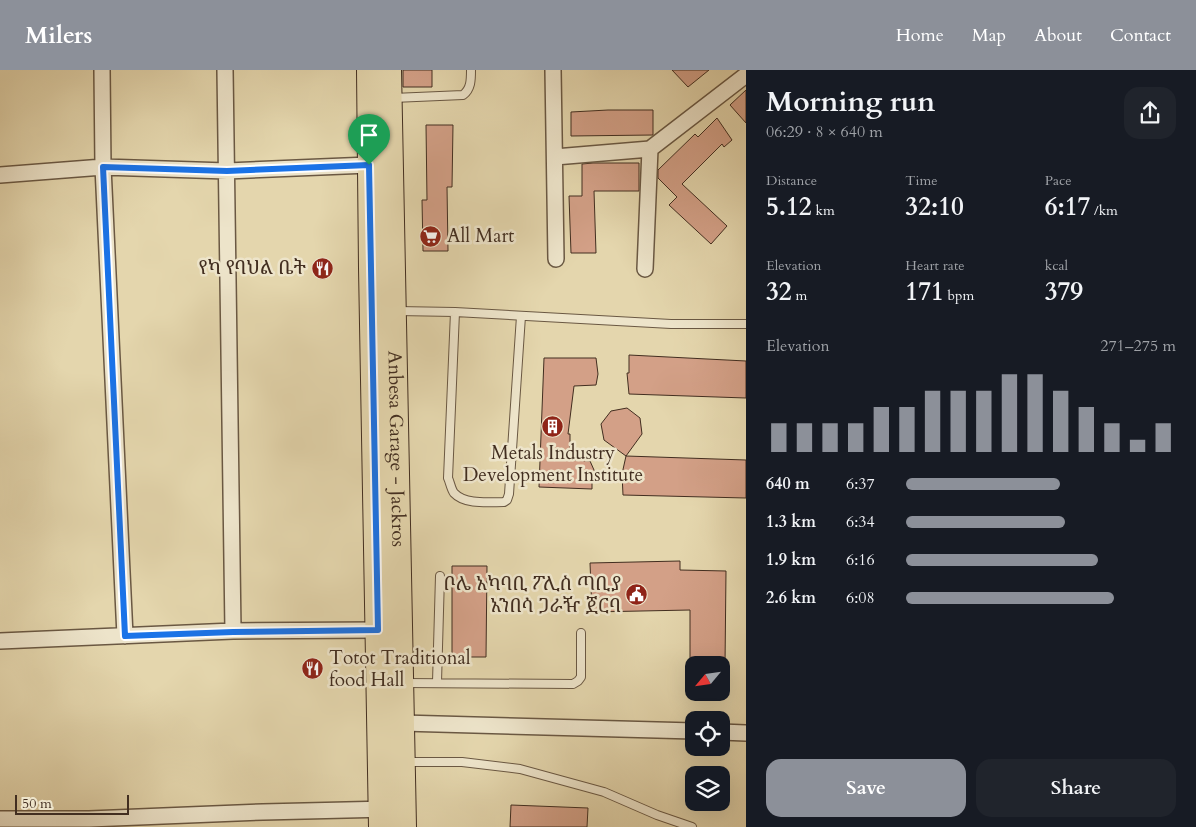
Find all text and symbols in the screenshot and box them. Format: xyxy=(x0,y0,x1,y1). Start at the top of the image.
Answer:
text: Milers xyxy=(25,19,92,52)
text: Home xyxy=(896,23,944,48)
text: Map xyxy=(972,23,1006,48)
text: About xyxy=(1034,23,1082,48)
text: Contact xyxy=(1110,23,1171,48)
text: Morning run xyxy=(766,83,935,121)
button: share xyxy=(1124,87,1176,139)
pin xyxy=(348,114,390,165)
icon: arrive xyxy=(355,121,383,149)
text: 06:29 · 8 × 640 m xyxy=(766,121,883,143)
text: Distance xyxy=(766,171,817,190)
text: Time xyxy=(905,171,938,190)
text: Pace xyxy=(1045,171,1072,190)
text: 5.12 xyxy=(766,190,812,224)
text: 32:10 xyxy=(905,190,964,224)
text: 6:17 xyxy=(1045,190,1090,224)
text: km xyxy=(812,201,835,220)
text: /km xyxy=(1090,201,1118,220)
place label: All Mart xyxy=(447,223,514,249)
supermarket icon: All Mart xyxy=(419,224,443,248)
place label: የካ የባህል ቤት xyxy=(199,255,307,281)
restaurant icon: የካ የባህል ቤት xyxy=(310,256,334,280)
text: Elevation xyxy=(766,256,822,275)
text: Heart rate xyxy=(905,256,965,275)
text: kcal xyxy=(1045,256,1068,275)
text: 32 xyxy=(766,275,792,309)
text: 171 xyxy=(905,275,944,309)
text: 379 xyxy=(1045,275,1083,309)
text: m xyxy=(792,286,807,305)
text: bpm xyxy=(944,286,974,305)
text: Elevation xyxy=(766,335,830,357)
text: 271–275 m xyxy=(1100,335,1176,357)
street label: Anbesa Garage - Jackros xyxy=(382,350,411,547)
building icon: Metals Industry Development Institute xyxy=(541,415,565,439)
place label: Metals Industry Development Institute xyxy=(463,440,643,488)
text: 640 m xyxy=(766,473,810,495)
text: 6:37 xyxy=(846,473,875,495)
text: 1.3 km xyxy=(766,511,816,533)
text: 6:34 xyxy=(846,511,875,533)
text: 1.9 km xyxy=(766,549,816,571)
text: 6:16 xyxy=(846,549,875,571)
place label: ቦሌ አካባቢ ፖሊስ ጣቢያ አንበሳ ጋራዥ ጀርባ xyxy=(444,571,621,619)
public building icon: ቦሌ አካባቢ ፖሊስ ጣቢያ አንበሳ ጋራዥ ጀርባ xyxy=(625,583,649,607)
text: 2.6 km xyxy=(766,587,816,609)
text: 6:08 xyxy=(846,587,875,609)
place label: Totot Traditional food Hall xyxy=(329,645,471,693)
north arrow xyxy=(685,656,730,701)
map controls xyxy=(685,656,730,811)
restaurant icon: Totot Traditional food Hall xyxy=(301,657,325,681)
button: locate xyxy=(685,711,730,756)
button: Save xyxy=(766,759,966,817)
button: Share xyxy=(976,759,1176,817)
button: layers xyxy=(685,766,730,811)
scale bar xyxy=(15,792,129,815)
text: 50 m xyxy=(22,794,52,813)

